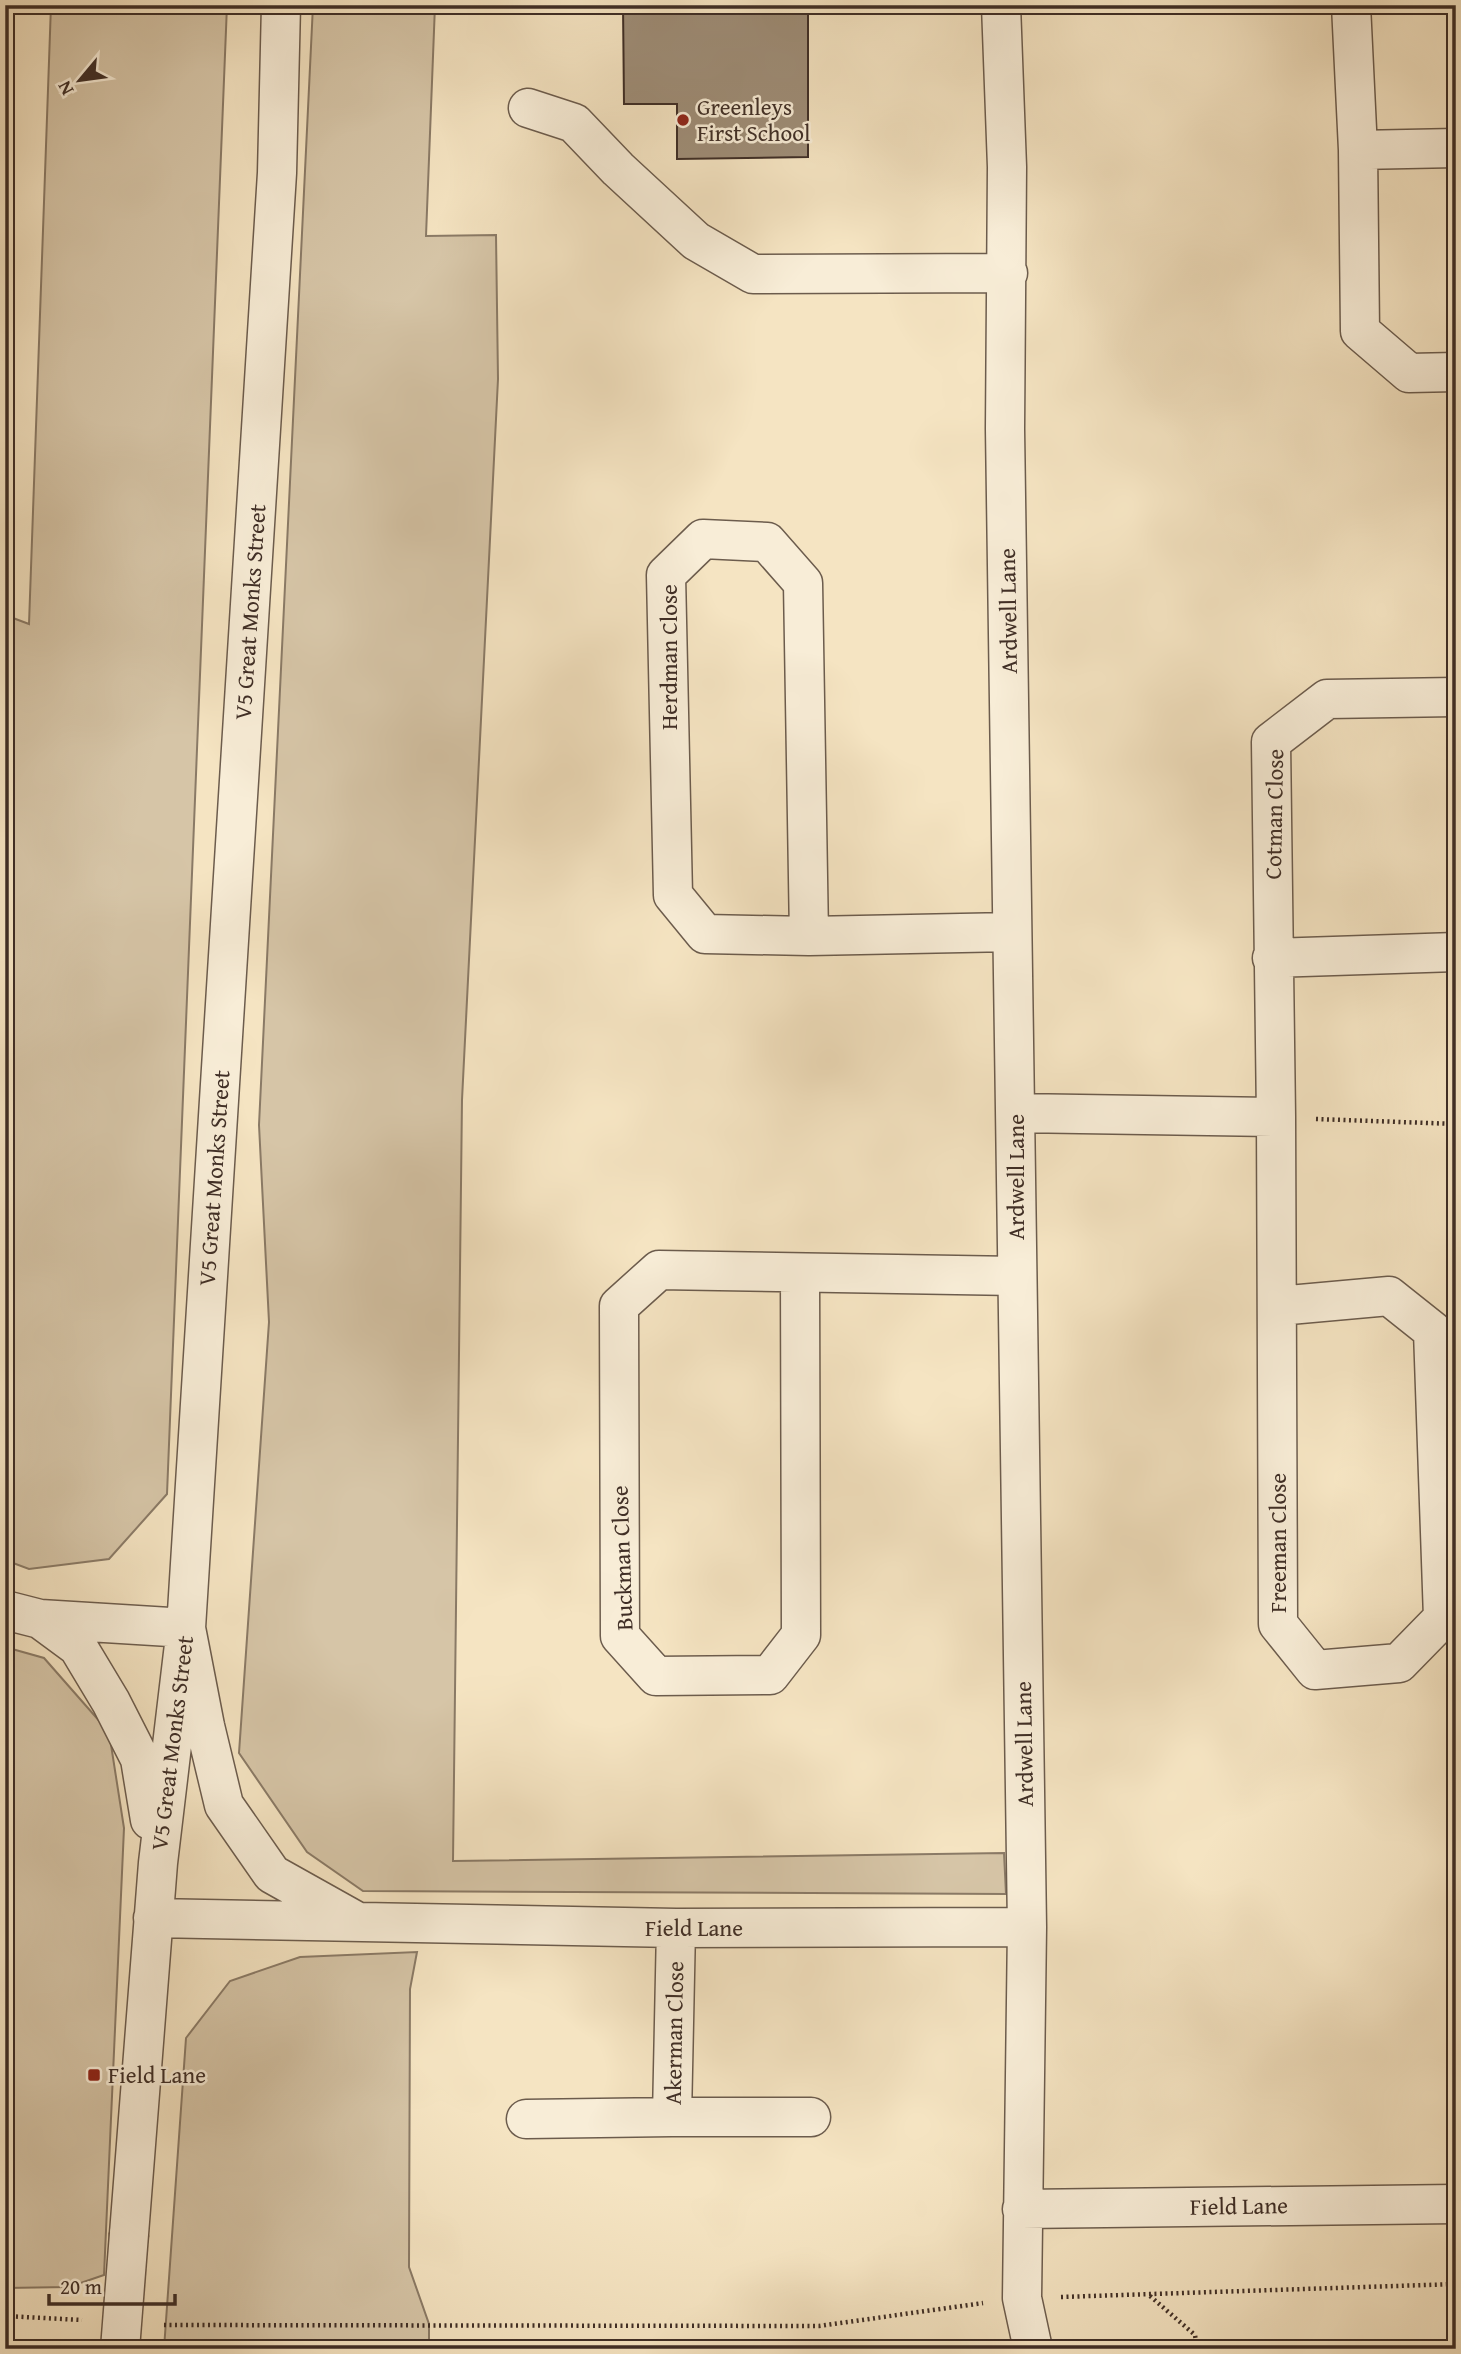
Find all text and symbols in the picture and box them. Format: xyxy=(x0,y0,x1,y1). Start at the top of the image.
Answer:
north arrow xyxy=(46,46,116,116)
text: N xyxy=(50,76,80,101)
place label: Greenleys First School xyxy=(697,90,810,149)
marker: Greenleys First School xyxy=(675,112,691,128)
street label: V5 Great Monks Street xyxy=(225,503,274,721)
street label: Ardwell Lane xyxy=(990,548,1025,674)
street label: Herdman Close xyxy=(652,584,685,730)
street label: Cotman Close xyxy=(1256,748,1291,880)
street label: V5 Great Monks Street xyxy=(189,1069,238,1287)
street label: Ardwell Lane xyxy=(999,1114,1032,1240)
street label: Freeman Close xyxy=(1261,1473,1294,1613)
street label: Buckman Close xyxy=(602,1485,641,1631)
street label: V5 Great Monks Street xyxy=(142,1634,201,1852)
street label: Ardwell Lane xyxy=(1006,1681,1041,1807)
street label: Field Lane xyxy=(645,1911,743,1944)
street label: Akerman Close xyxy=(656,1961,691,2105)
place label: Field Lane xyxy=(108,2058,206,2091)
marker: Field Lane xyxy=(86,2067,102,2083)
street label: Field Lane xyxy=(1190,2188,1288,2223)
scale bar xyxy=(49,2263,175,2307)
text: 20 m xyxy=(60,2271,102,2302)

